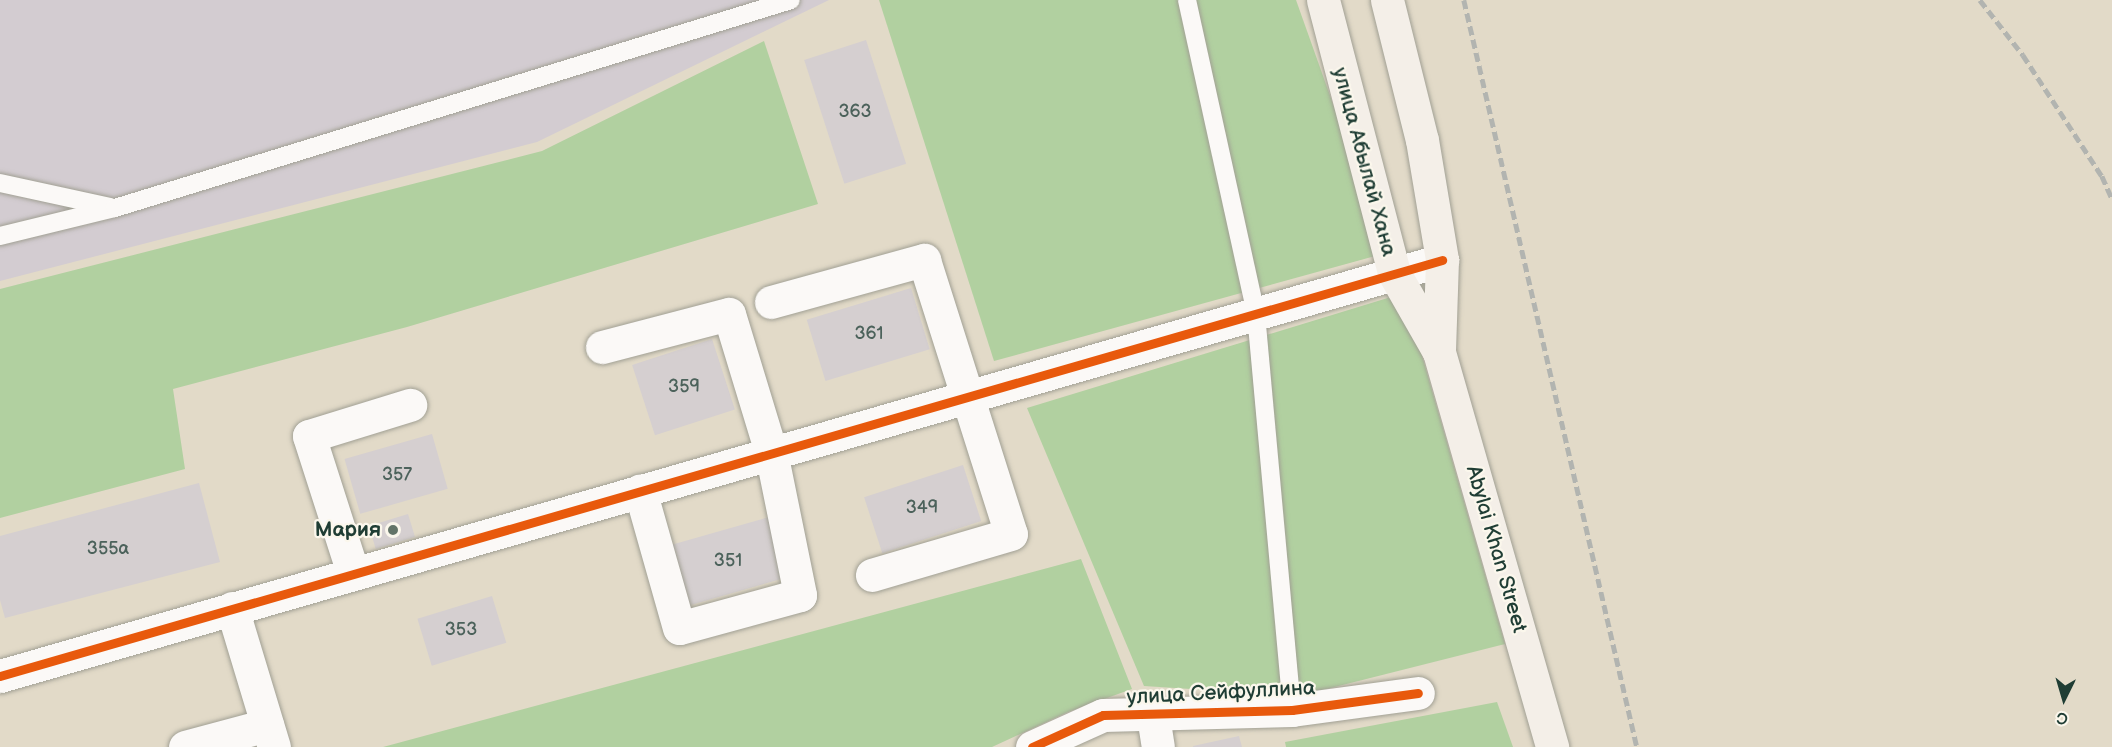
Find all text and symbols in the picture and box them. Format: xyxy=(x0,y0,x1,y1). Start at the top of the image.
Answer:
street label: улица Абылай Хана xyxy=(1327,65,1401,259)
house number: 363 xyxy=(838,101,872,123)
house number: 361 xyxy=(854,323,884,345)
house number: 359 xyxy=(668,376,700,398)
street label: Abylai Khan Street xyxy=(1460,462,1532,636)
house number: 357 xyxy=(382,464,412,486)
house number: 349 xyxy=(906,497,938,519)
place label: Мария xyxy=(315,517,381,543)
marker: Мария xyxy=(386,523,400,537)
house number: 355а xyxy=(87,538,129,560)
house number: 351 xyxy=(714,550,742,572)
house number: 353 xyxy=(445,619,477,641)
north arrow xyxy=(2034,669,2094,729)
street label: улица Сейфуллина xyxy=(1126,675,1316,711)
text: С xyxy=(2056,707,2069,727)

